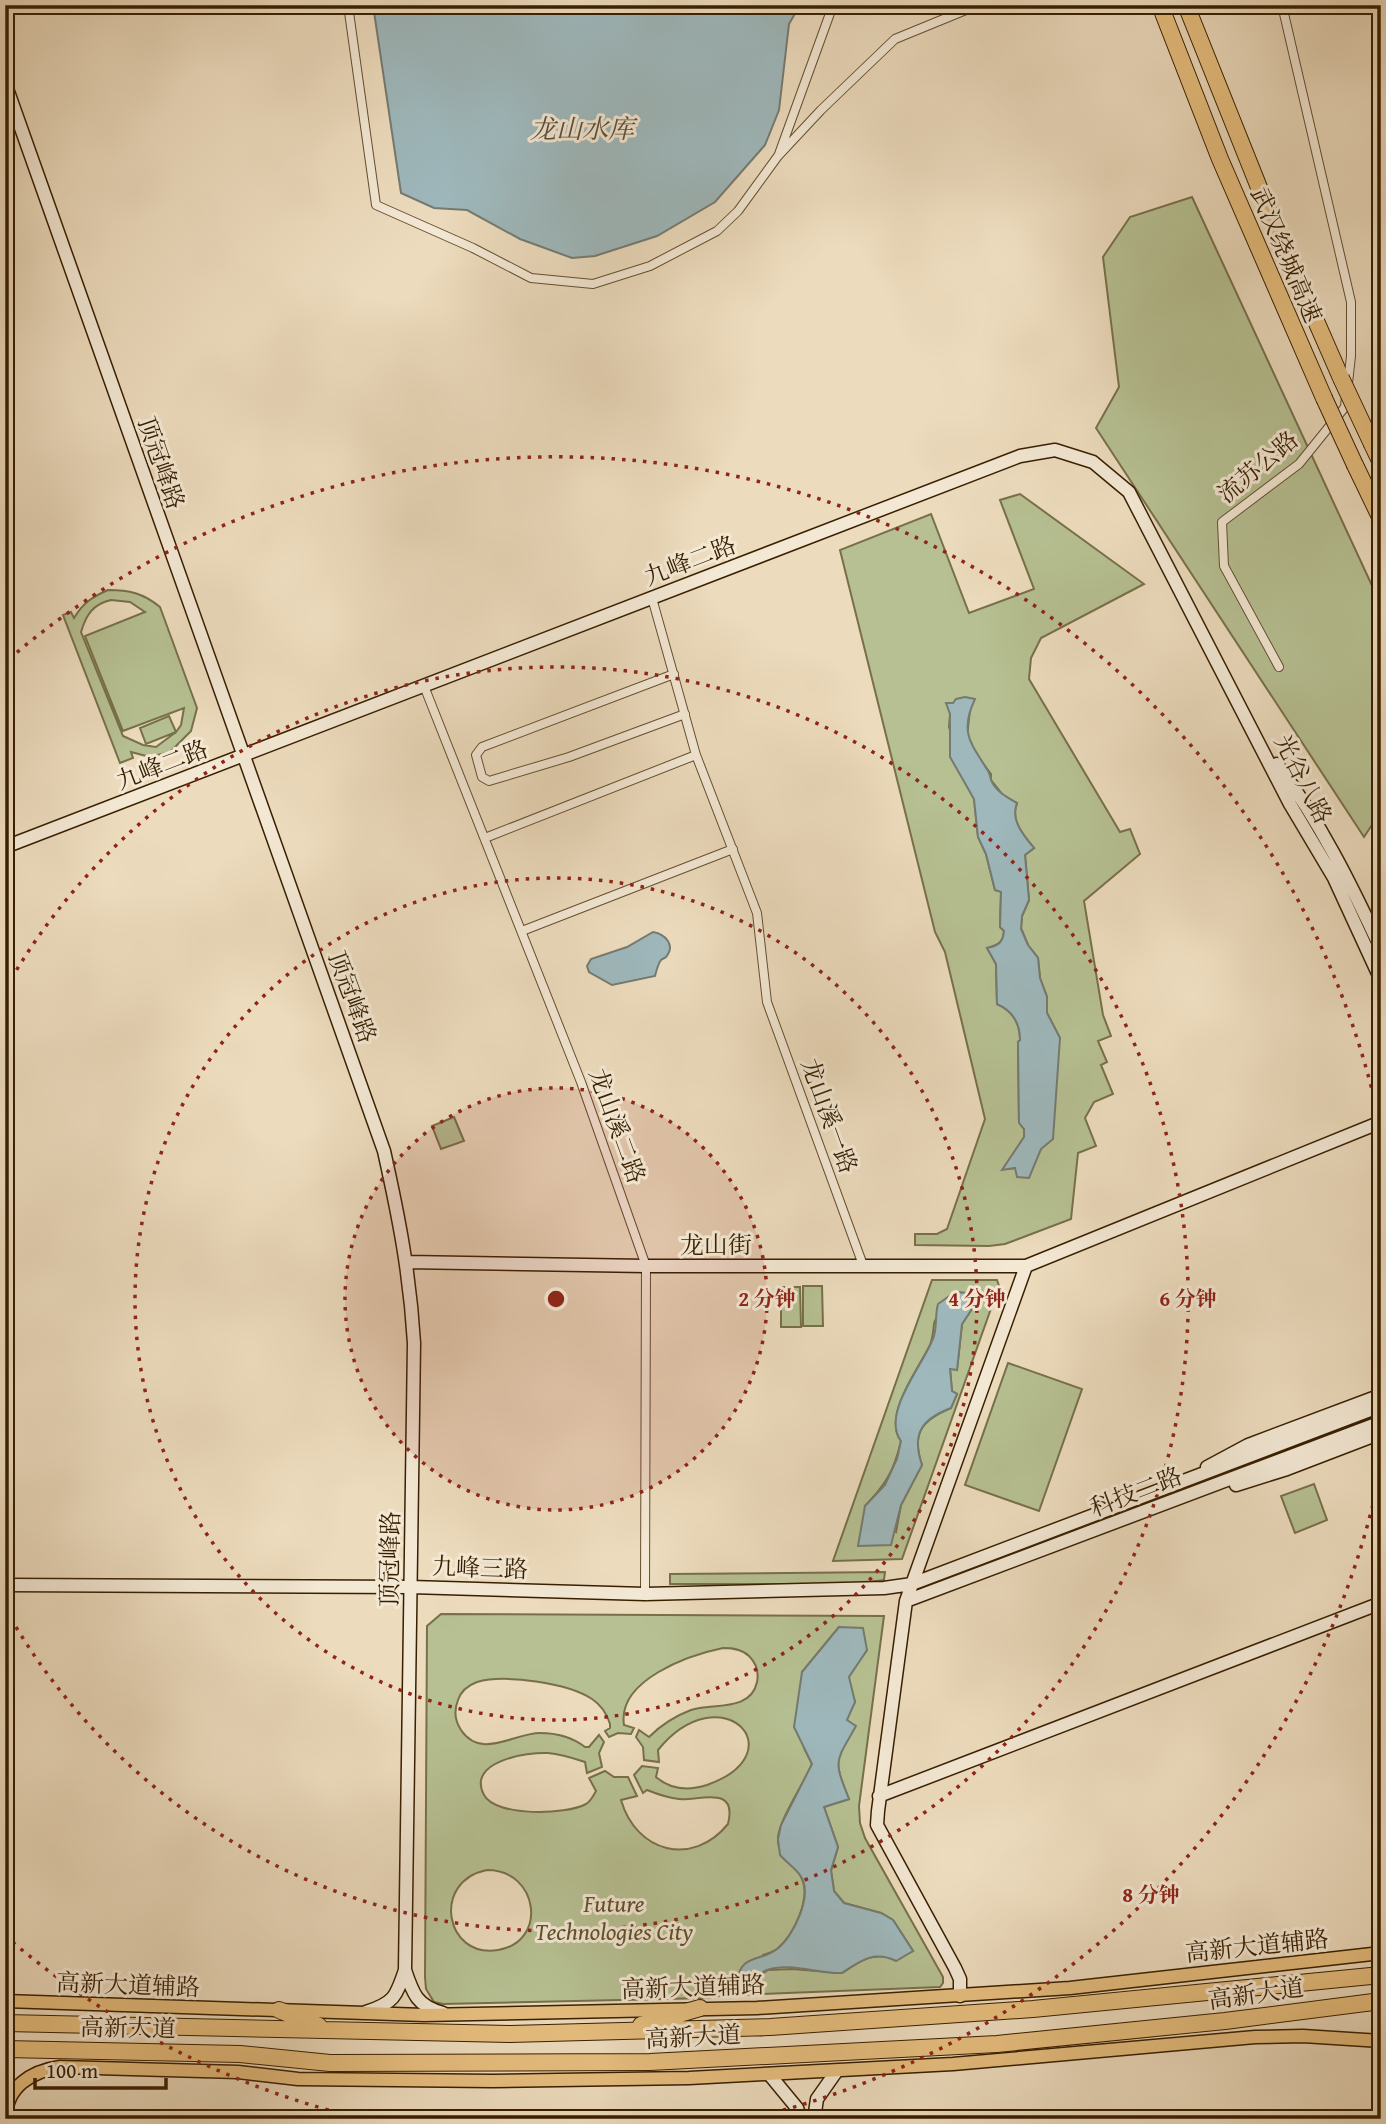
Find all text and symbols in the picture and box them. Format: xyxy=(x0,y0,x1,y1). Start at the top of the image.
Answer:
water label: 龙山水库 xyxy=(530,109,638,148)
street label: 武汉绕城高速 xyxy=(1242,182,1331,328)
street label: 顶冠峰路 xyxy=(129,412,194,514)
street label: 流苏公路 xyxy=(1210,422,1306,511)
street label: 九峰二路 xyxy=(639,527,741,594)
street label: 光谷八路 xyxy=(1266,728,1341,829)
street label: 九峰二路 xyxy=(111,731,213,798)
street label: 顶冠峰路 xyxy=(320,946,385,1048)
street label: 龙山溪一路 xyxy=(793,1053,866,1178)
street label: 龙山溪二路 xyxy=(581,1063,654,1188)
street label: 龙山街 xyxy=(680,1227,752,1262)
text: 2 分钟 xyxy=(738,1283,796,1314)
text: 4 分钟 xyxy=(948,1283,1006,1314)
text: 6 分钟 xyxy=(1159,1283,1217,1314)
centre of rings xyxy=(544,1287,568,1311)
street label: 科技二路 xyxy=(1085,1458,1187,1525)
street label: 顶冠峰路 xyxy=(371,1511,408,1607)
street label: 九峰三路 xyxy=(431,1548,529,1587)
text: 8 分钟 xyxy=(1122,1879,1180,1910)
park label: Future Technologies City xyxy=(535,1886,693,1949)
street label: 高新大道辅路 xyxy=(1184,1921,1330,1970)
street label: 高新大道辅路 xyxy=(55,1964,201,2005)
street label: 高新大道辅路 xyxy=(620,1966,766,2007)
street label: 高新大道 xyxy=(1206,1969,1306,2018)
street label: 高新大道 xyxy=(80,2009,176,2046)
street label: 高新大道 xyxy=(644,2017,742,2056)
scale bar xyxy=(35,2047,166,2091)
text: 100 m xyxy=(46,2055,98,2086)

